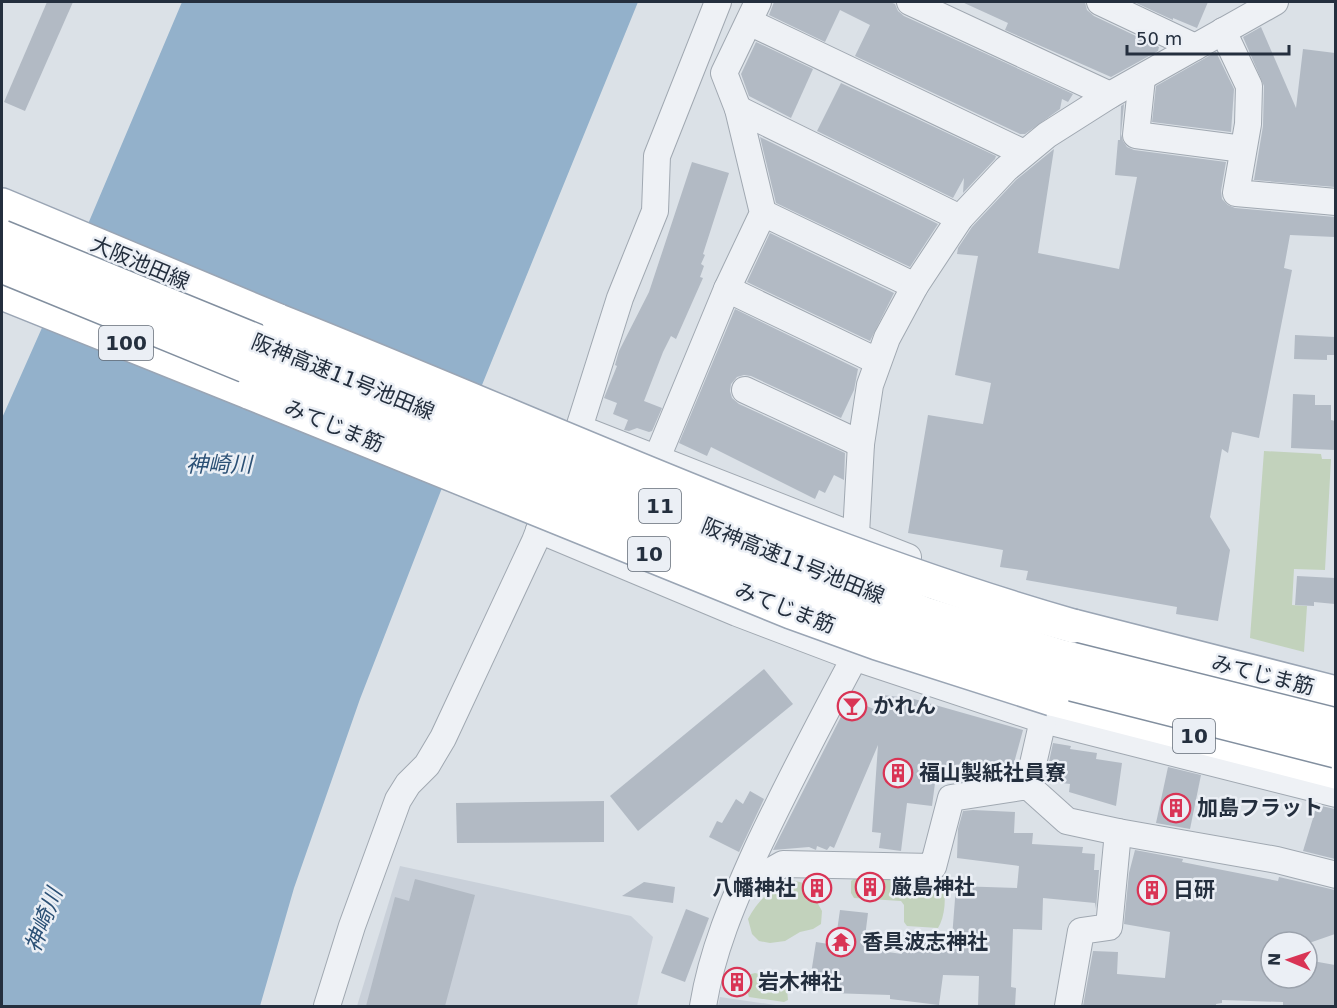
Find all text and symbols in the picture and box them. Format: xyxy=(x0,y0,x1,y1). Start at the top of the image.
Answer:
scale bar xyxy=(1127,18,1289,56)
text: 50 m xyxy=(1136,28,1182,49)
street label: 大阪池田線 xyxy=(87,231,193,295)
road number: 100 xyxy=(99,326,153,360)
street label: 阪神高速11号池田線 xyxy=(248,329,438,425)
street label: みてじま筋 xyxy=(281,395,387,457)
water label: 神崎川 xyxy=(186,452,254,477)
road number: 11 xyxy=(639,489,681,523)
street label: 阪神高速11号池田線 xyxy=(698,513,888,609)
road number: 10 xyxy=(628,537,670,571)
street label: みてじま筋 xyxy=(732,578,838,638)
street label: みてじま筋 xyxy=(1209,651,1317,699)
bar icon: かれん xyxy=(836,690,868,722)
place label: かれん xyxy=(873,694,936,718)
road number: 10 xyxy=(1173,719,1215,753)
building icon: 福山製紙社員寮 xyxy=(882,757,914,789)
place label: 福山製紙社員寮 xyxy=(919,761,1066,785)
building icon: 加島フラット xyxy=(1160,792,1192,824)
place label: 加島フラット xyxy=(1197,796,1323,820)
building icon: 厳島神社 xyxy=(854,871,886,903)
building icon: 八幡神社 xyxy=(801,872,833,904)
building icon: 日研 xyxy=(1136,874,1168,906)
place label: 厳島神社 xyxy=(891,875,975,899)
place label: 八幡神社 xyxy=(712,876,796,900)
place label: 日研 xyxy=(1173,878,1215,902)
water label: 神崎川 xyxy=(20,883,68,955)
temple icon: 香具波志神社 xyxy=(825,926,857,958)
place label: 香具波志神社 xyxy=(862,930,988,954)
north arrow xyxy=(1259,930,1319,990)
text: N xyxy=(1265,952,1284,967)
building icon: 岩木神社 xyxy=(721,966,753,998)
place label: 岩木神社 xyxy=(758,970,842,994)

